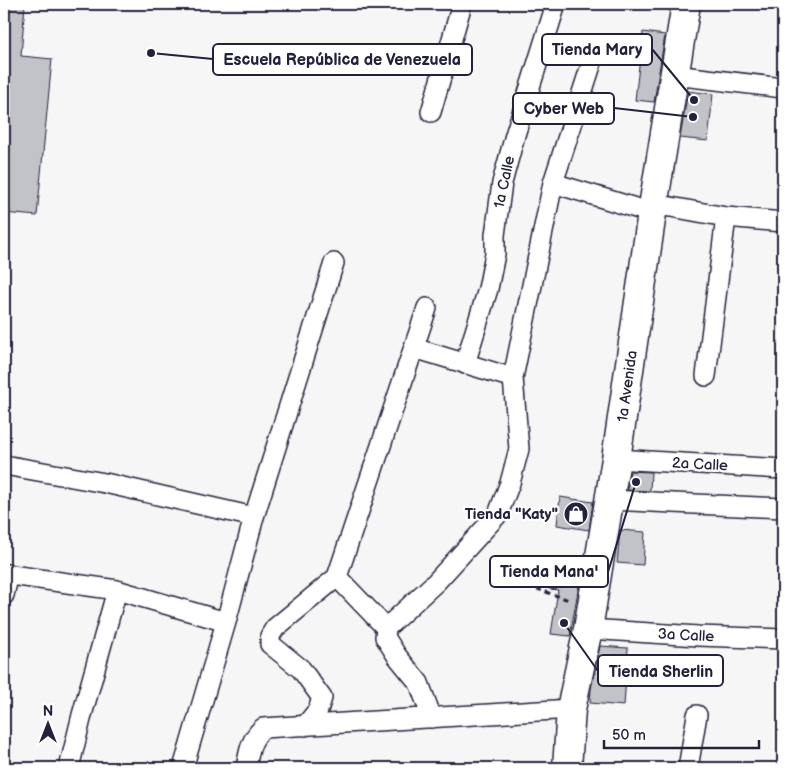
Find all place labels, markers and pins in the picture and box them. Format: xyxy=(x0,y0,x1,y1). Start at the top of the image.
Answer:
callout: Tienda Mary xyxy=(542,34,652,65)
callout: Escuela República de Venezuela xyxy=(213,44,472,75)
callout: Cyber Web xyxy=(513,93,614,124)
shop icon: Tienda "Katy" xyxy=(563,501,589,527)
place label: Tienda "Katy" xyxy=(465,505,558,524)
callout: Tienda Mana' xyxy=(490,556,608,587)
callout: Tienda Sherlin xyxy=(598,655,723,686)

